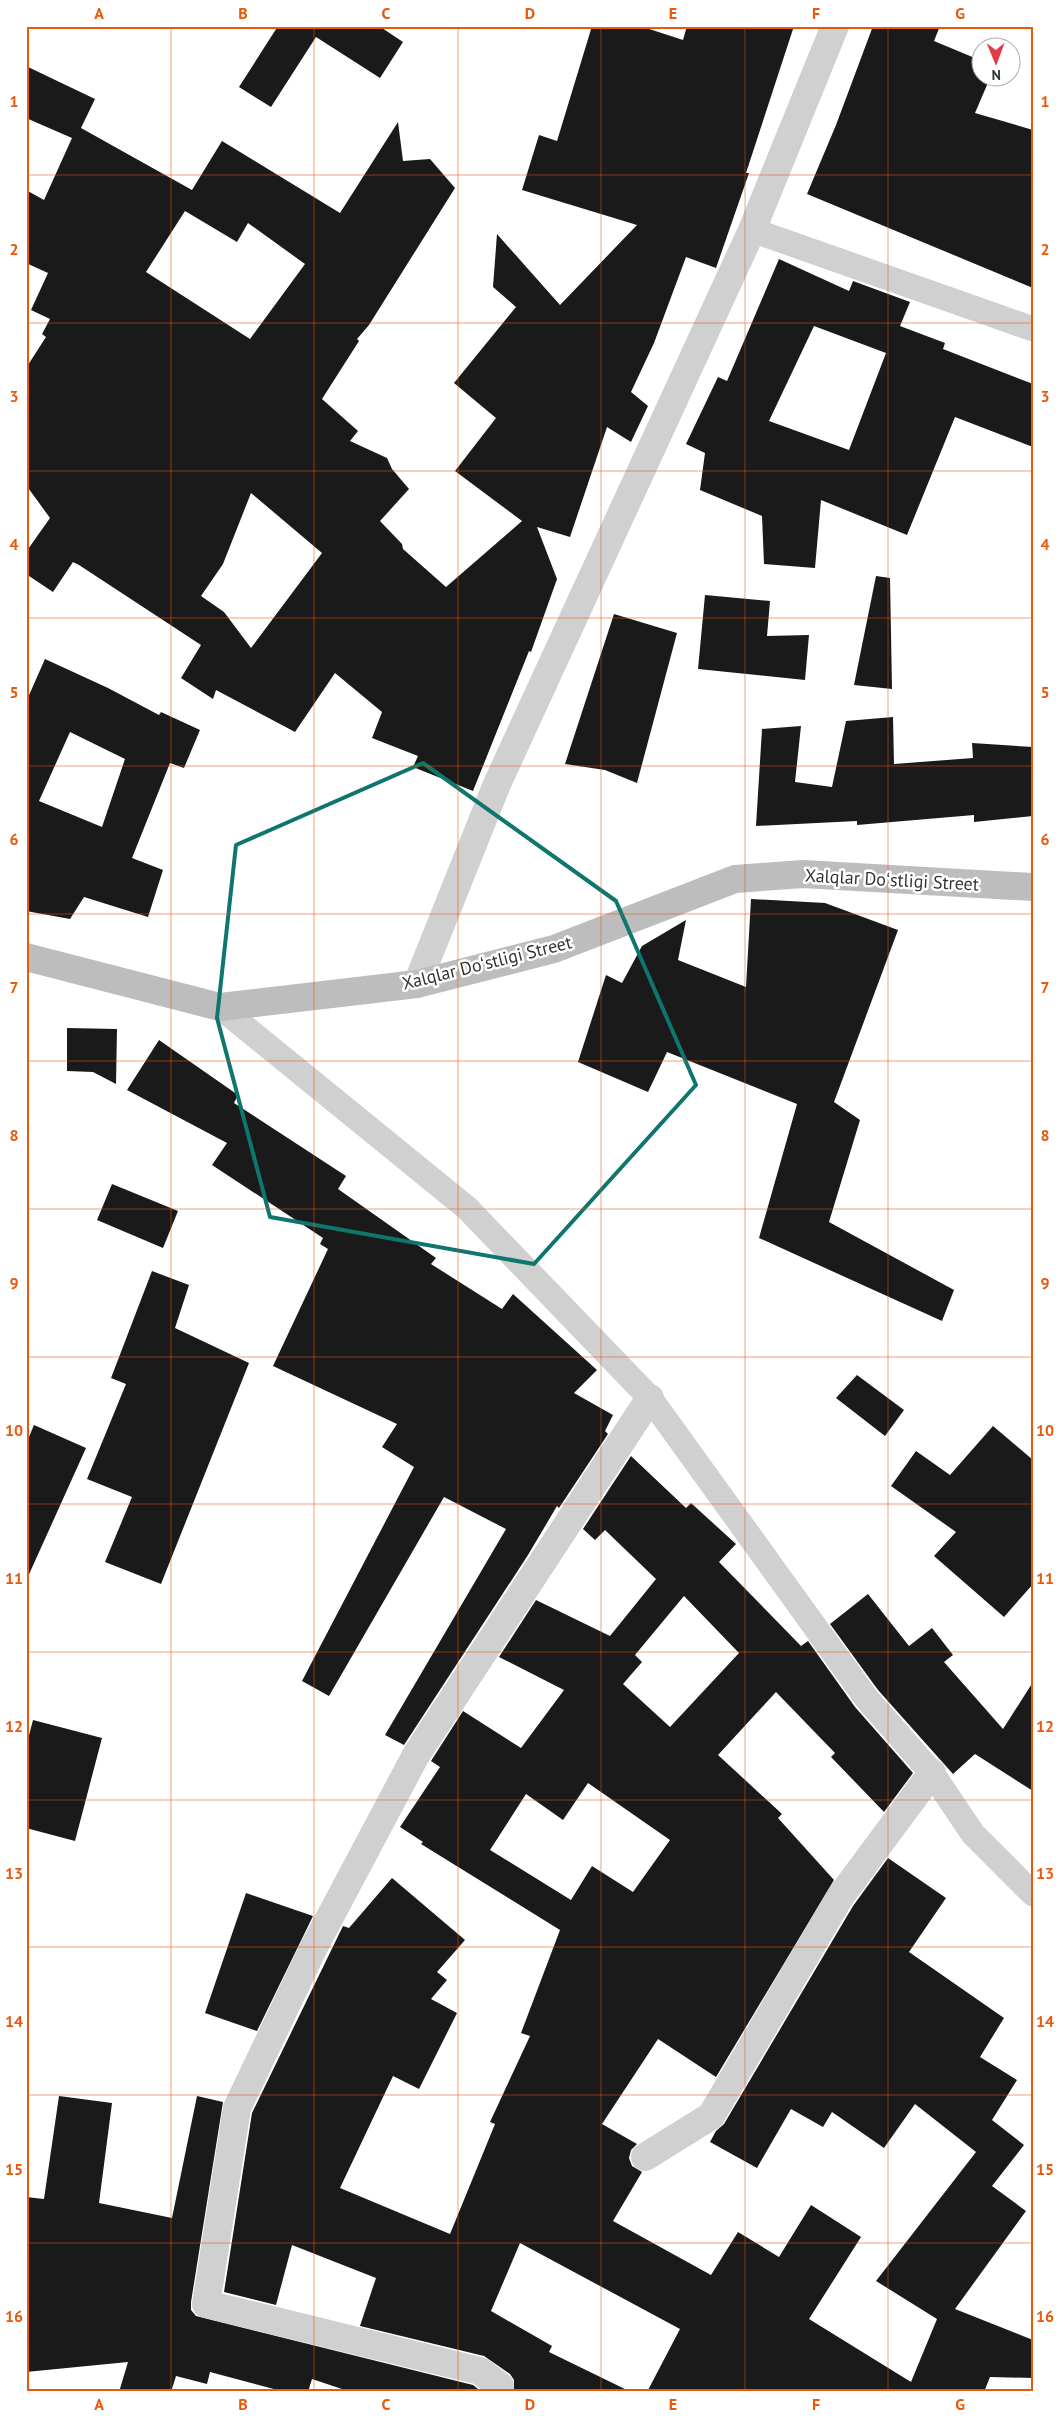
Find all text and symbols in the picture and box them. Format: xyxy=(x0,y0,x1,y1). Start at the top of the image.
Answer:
text: A xyxy=(94,3,104,23)
text: B xyxy=(238,3,248,23)
text: C xyxy=(382,3,391,23)
text: D xyxy=(525,3,535,23)
text: E xyxy=(669,3,677,23)
text: F xyxy=(812,3,820,23)
text: G xyxy=(955,3,965,23)
north arrow xyxy=(972,38,1022,88)
text: N xyxy=(991,66,1001,84)
text: 1 xyxy=(9,91,19,111)
text: 1 xyxy=(1040,91,1050,111)
text: 2 xyxy=(9,239,19,259)
text: 2 xyxy=(1040,239,1050,259)
text: 3 xyxy=(9,386,19,406)
text: 3 xyxy=(1040,386,1050,406)
text: 4 xyxy=(9,534,19,554)
text: 4 xyxy=(1040,534,1050,554)
text: 5 xyxy=(9,682,19,702)
text: 5 xyxy=(1040,682,1050,702)
text: 6 xyxy=(9,829,19,849)
text: 6 xyxy=(1040,829,1050,849)
street label: Xalqlar Doʻstligi Street xyxy=(805,863,980,896)
street label: Xalqlar Doʻstligi Street xyxy=(400,930,574,995)
text: 7 xyxy=(9,977,19,997)
text: 7 xyxy=(1040,977,1050,997)
text: 8 xyxy=(9,1125,19,1145)
text: 8 xyxy=(1040,1125,1050,1145)
text: 9 xyxy=(9,1273,19,1293)
text: 9 xyxy=(1040,1273,1050,1293)
text: 10 xyxy=(5,1420,23,1440)
text: 10 xyxy=(1036,1420,1054,1440)
text: 11 xyxy=(5,1568,23,1588)
text: 11 xyxy=(1036,1568,1054,1588)
text: 12 xyxy=(5,1716,23,1736)
text: 12 xyxy=(1036,1716,1054,1736)
text: 13 xyxy=(5,1863,23,1883)
text: 13 xyxy=(1036,1863,1054,1883)
text: 14 xyxy=(5,2011,23,2031)
text: 14 xyxy=(1036,2011,1054,2031)
text: 15 xyxy=(5,2159,23,2179)
text: 15 xyxy=(1036,2159,1054,2179)
text: 16 xyxy=(5,2306,23,2326)
text: 16 xyxy=(1036,2306,1054,2326)
text: A xyxy=(94,2394,104,2414)
text: B xyxy=(238,2394,248,2414)
text: C xyxy=(382,2394,391,2414)
text: D xyxy=(525,2394,535,2414)
text: E xyxy=(669,2394,677,2414)
text: F xyxy=(812,2394,820,2414)
text: G xyxy=(955,2394,965,2414)

